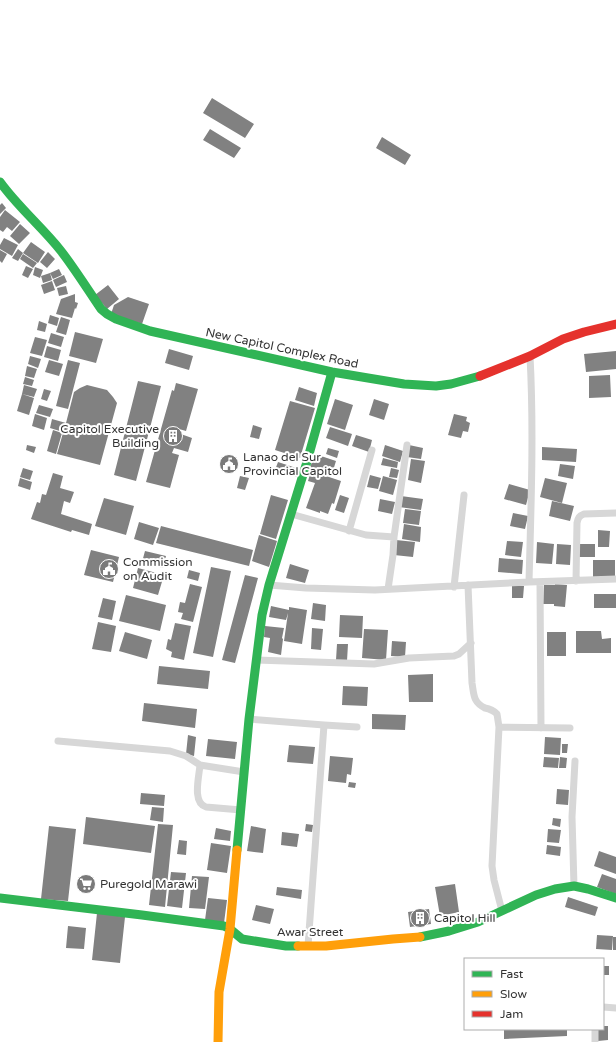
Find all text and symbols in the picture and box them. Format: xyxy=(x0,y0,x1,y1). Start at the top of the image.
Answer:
street label: New Capitol Complex Road xyxy=(204,325,360,371)
place label: Capitol Executive Building xyxy=(60,422,159,450)
building icon: Capitol Executive Building xyxy=(162,425,184,447)
place label: Lanao del Sur Provincial Capitol xyxy=(243,450,342,478)
public building icon: Lanao del Sur Provincial Capitol xyxy=(218,453,240,475)
place label: Commission on Audit xyxy=(123,555,193,583)
public building icon: Commission on Audit xyxy=(98,558,120,580)
supermarket icon: Puregold Marawi xyxy=(75,873,97,895)
place label: Puregold Marawi xyxy=(100,877,197,891)
building icon: Capitol Hill xyxy=(409,907,431,929)
place label: Capitol Hill xyxy=(434,911,495,925)
street label: Awar Street xyxy=(277,925,344,939)
legend xyxy=(464,958,604,1030)
text: Fast xyxy=(500,967,524,981)
text: Slow xyxy=(500,987,527,1001)
text: Jam xyxy=(500,1007,523,1021)

